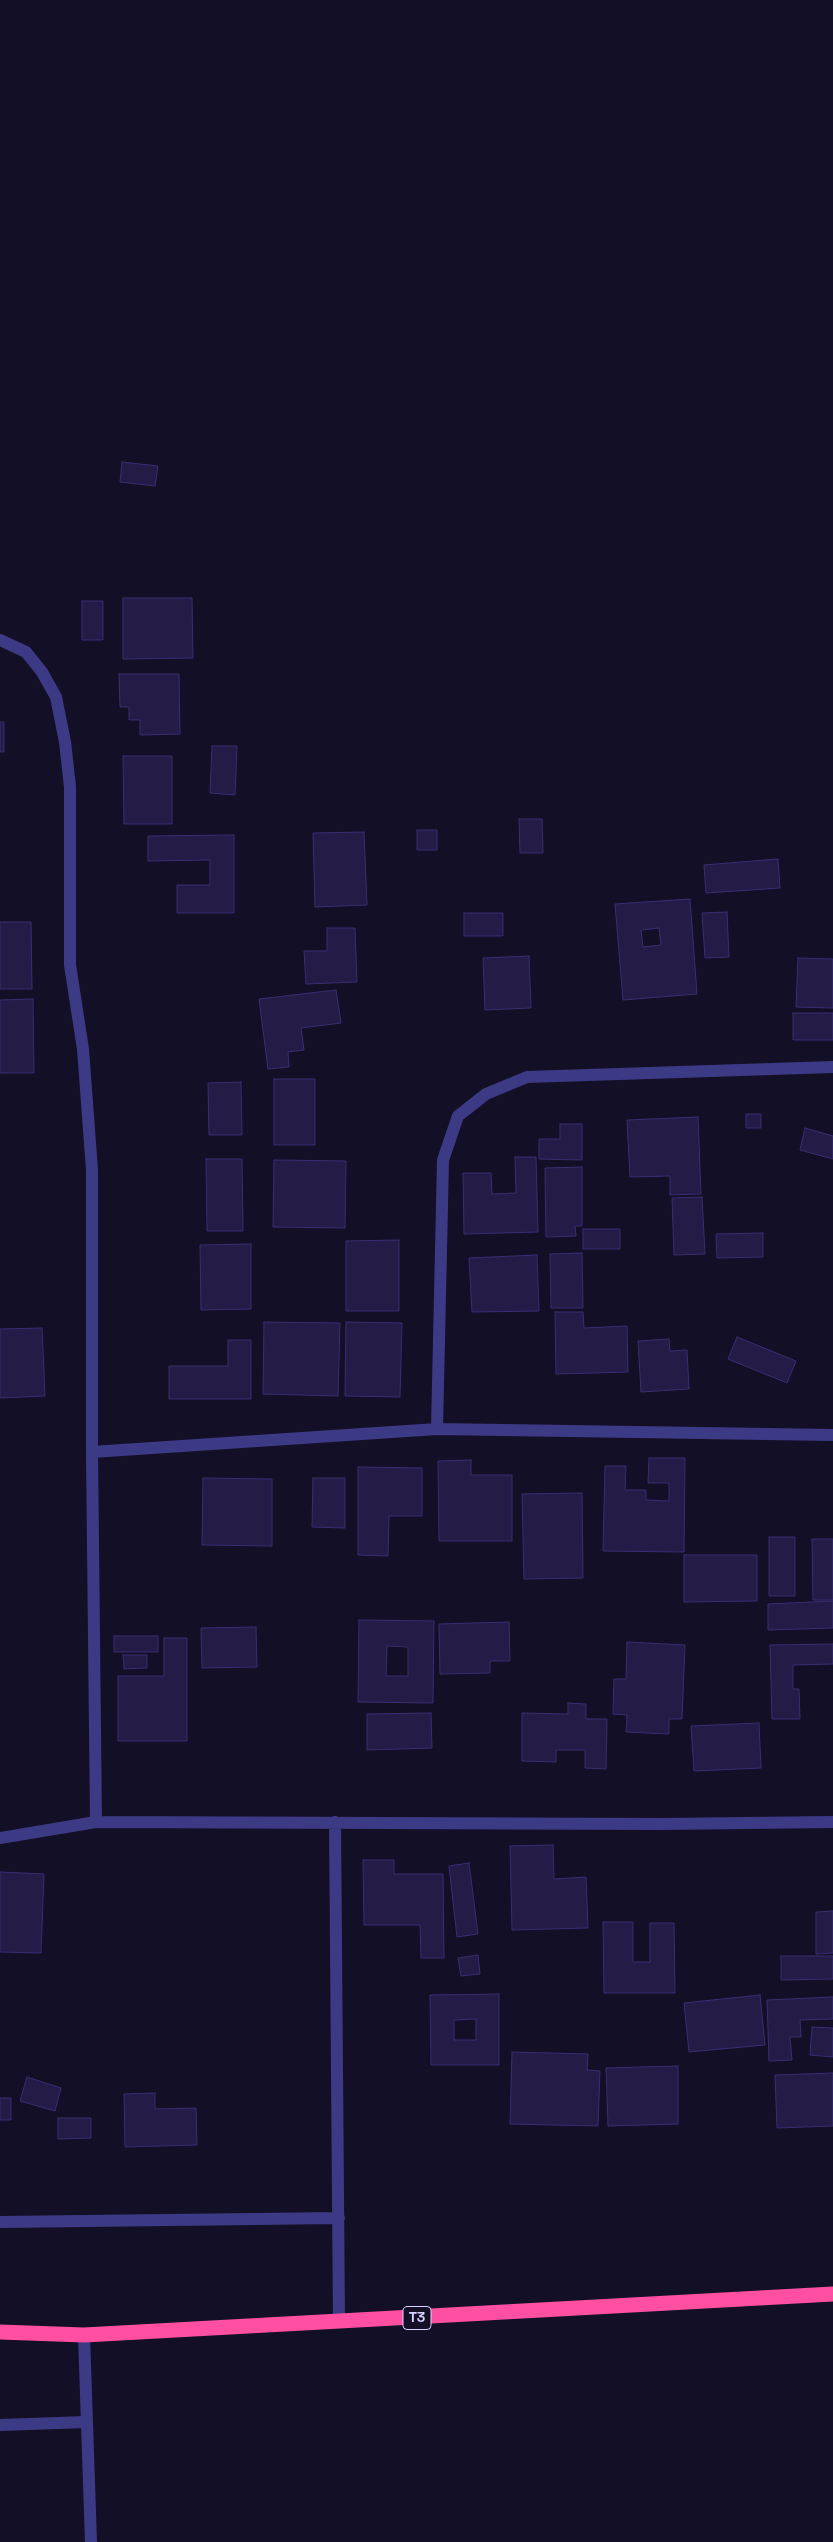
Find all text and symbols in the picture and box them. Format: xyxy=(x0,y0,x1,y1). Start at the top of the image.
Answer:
road number: T3 xyxy=(403,2306,431,2330)

